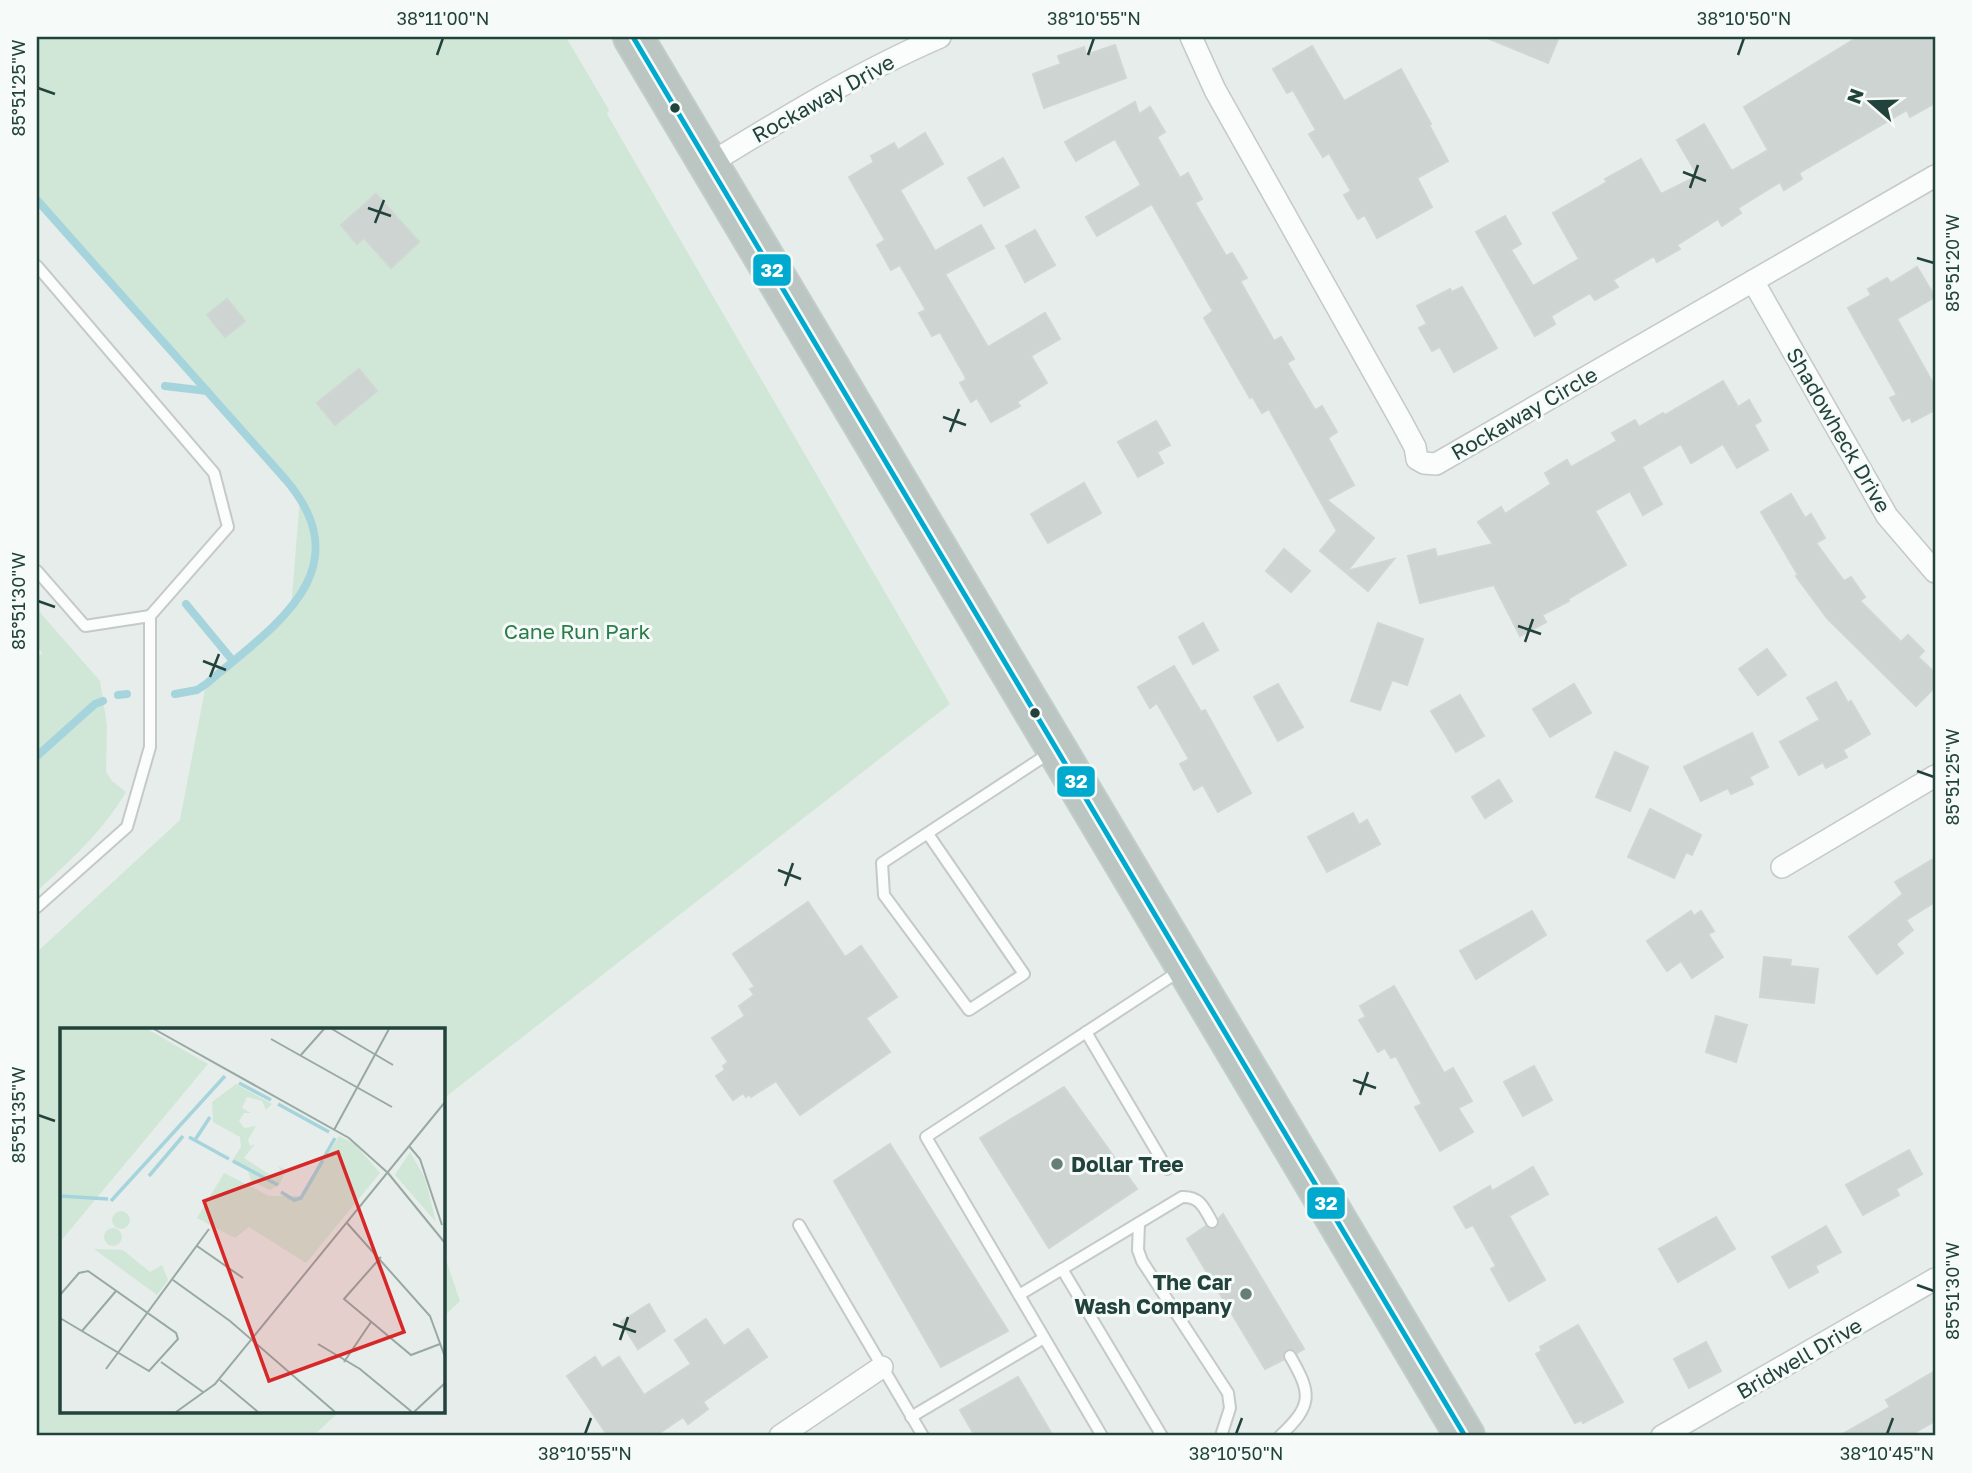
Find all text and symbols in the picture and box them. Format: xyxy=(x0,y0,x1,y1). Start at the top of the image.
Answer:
text: 38°11'00"N xyxy=(397,7,489,29)
text: 38°10'55"N xyxy=(1047,7,1141,29)
text: 38°10'50"N xyxy=(1697,7,1791,29)
text: 85°51'25"W xyxy=(7,39,29,137)
street label: Rockaway Drive xyxy=(747,48,899,148)
north arrow xyxy=(1836,66,1906,136)
text: N xyxy=(1841,85,1868,107)
unlabelled marker xyxy=(668,101,682,115)
text: 85°51'20"W xyxy=(1941,214,1963,312)
line badge: 32 xyxy=(752,253,792,287)
text: 32 xyxy=(760,258,784,281)
street label: Shadowheck Drive xyxy=(1781,343,1897,517)
street label: Rockaway Circle xyxy=(1446,361,1602,465)
text: 85°51'30"W xyxy=(7,552,29,650)
park label: Cane Run Park xyxy=(504,618,650,644)
unlabelled marker xyxy=(1028,706,1042,720)
text: 85°51'25"W xyxy=(1941,728,1963,826)
line badge: 32 xyxy=(1056,765,1096,798)
text: 32 xyxy=(1064,769,1088,792)
inset map xyxy=(60,1028,444,1414)
text: 85°51'35"W xyxy=(7,1066,29,1164)
place label: Dollar Tree xyxy=(1071,1151,1184,1177)
marker: Dollar Tree xyxy=(1049,1156,1065,1172)
line badge: 32 xyxy=(1306,1186,1346,1220)
text: 32 xyxy=(1314,1191,1338,1214)
text: 85°51'30"W xyxy=(1941,1242,1963,1340)
place label: The Car Wash Company xyxy=(1074,1269,1232,1319)
marker: The Car Wash Company xyxy=(1238,1286,1254,1302)
street label: Bridwell Drive xyxy=(1732,1312,1866,1404)
text: 38°10'55"N xyxy=(538,1442,632,1464)
text: 38°10'50"N xyxy=(1189,1442,1283,1464)
text: 38°10'45"N xyxy=(1840,1442,1934,1464)

